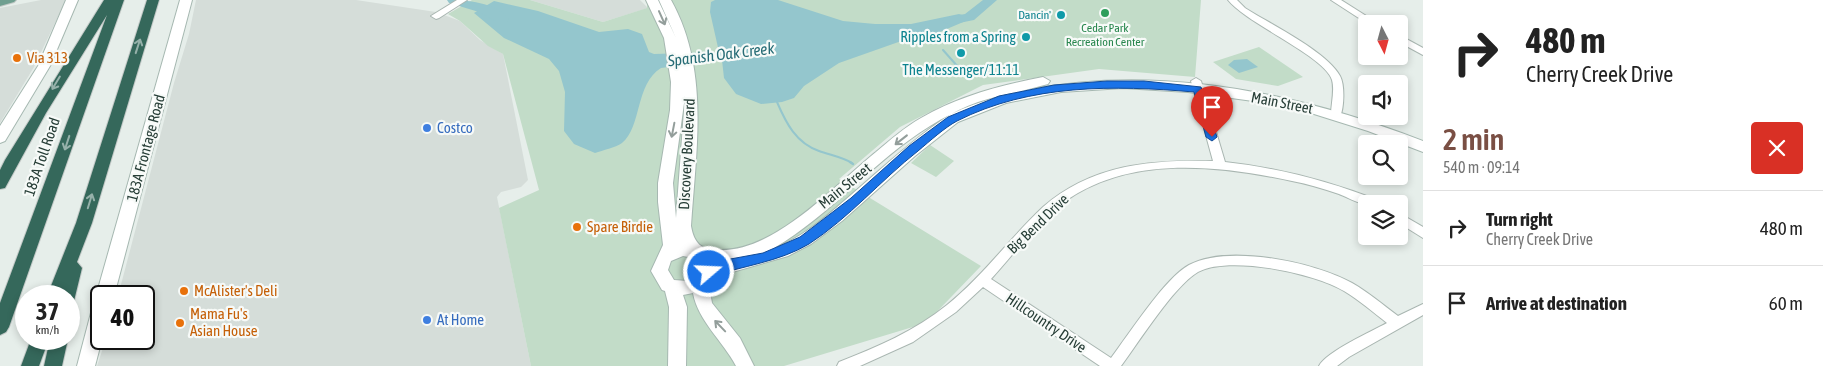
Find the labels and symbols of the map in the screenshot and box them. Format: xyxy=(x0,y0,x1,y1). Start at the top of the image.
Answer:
marker: Cedar Park Recreation Center xyxy=(1099,7,1111,19)
place label: Dancin' xyxy=(1018,8,1051,22)
marker: Dancin' xyxy=(1055,9,1067,21)
one-way arrow xyxy=(658,10,667,25)
north arrow xyxy=(1358,15,1408,65)
place label: Cedar Park Recreation Center xyxy=(1066,21,1145,49)
place label: Ripples from a Spring xyxy=(900,28,1017,45)
marker: Ripples from a Spring xyxy=(1020,31,1032,43)
one-way arrow xyxy=(134,38,144,54)
water label: Spanish Oak Creek xyxy=(666,38,777,71)
marker: The Messenger/11:11 xyxy=(955,47,967,59)
place label: Via 313 xyxy=(27,49,68,66)
marker: Via 313 xyxy=(11,52,23,64)
place label: The Messenger/11:11 xyxy=(902,61,1020,78)
one-way arrow xyxy=(50,76,60,90)
pin xyxy=(1191,86,1233,137)
street label: Main Street xyxy=(1250,88,1315,117)
street label: 183A Frontage Road xyxy=(123,93,168,203)
street label: Discovery Boulevard xyxy=(675,98,698,210)
street label: 183A Toll Road xyxy=(20,115,63,198)
place label: Costco xyxy=(437,119,473,136)
one-way arrow xyxy=(668,121,677,137)
marker: Costco xyxy=(421,122,433,134)
one-way arrow xyxy=(62,135,72,151)
one-way arrow xyxy=(894,135,908,145)
street label: Main Street xyxy=(815,159,874,212)
street label: Big Bend Drive xyxy=(1003,190,1072,257)
one-way arrow xyxy=(86,194,96,210)
place label: Spare Birdie xyxy=(587,218,653,235)
marker: Spare Birdie xyxy=(571,221,583,233)
position arrow xyxy=(682,245,734,297)
place label: McAlister's Deli xyxy=(194,282,278,299)
speed limit sign: 40 xyxy=(90,285,155,350)
marker: McAlister's Deli xyxy=(178,285,190,297)
street label: Hillcountry Drive xyxy=(1003,289,1090,356)
place label: Mama Fu's Asian House xyxy=(190,305,258,339)
place label: At Home xyxy=(437,311,484,328)
marker: At Home xyxy=(421,314,433,326)
marker: Mama Fu's Asian House xyxy=(174,317,186,329)
one-way arrow xyxy=(714,319,726,332)

